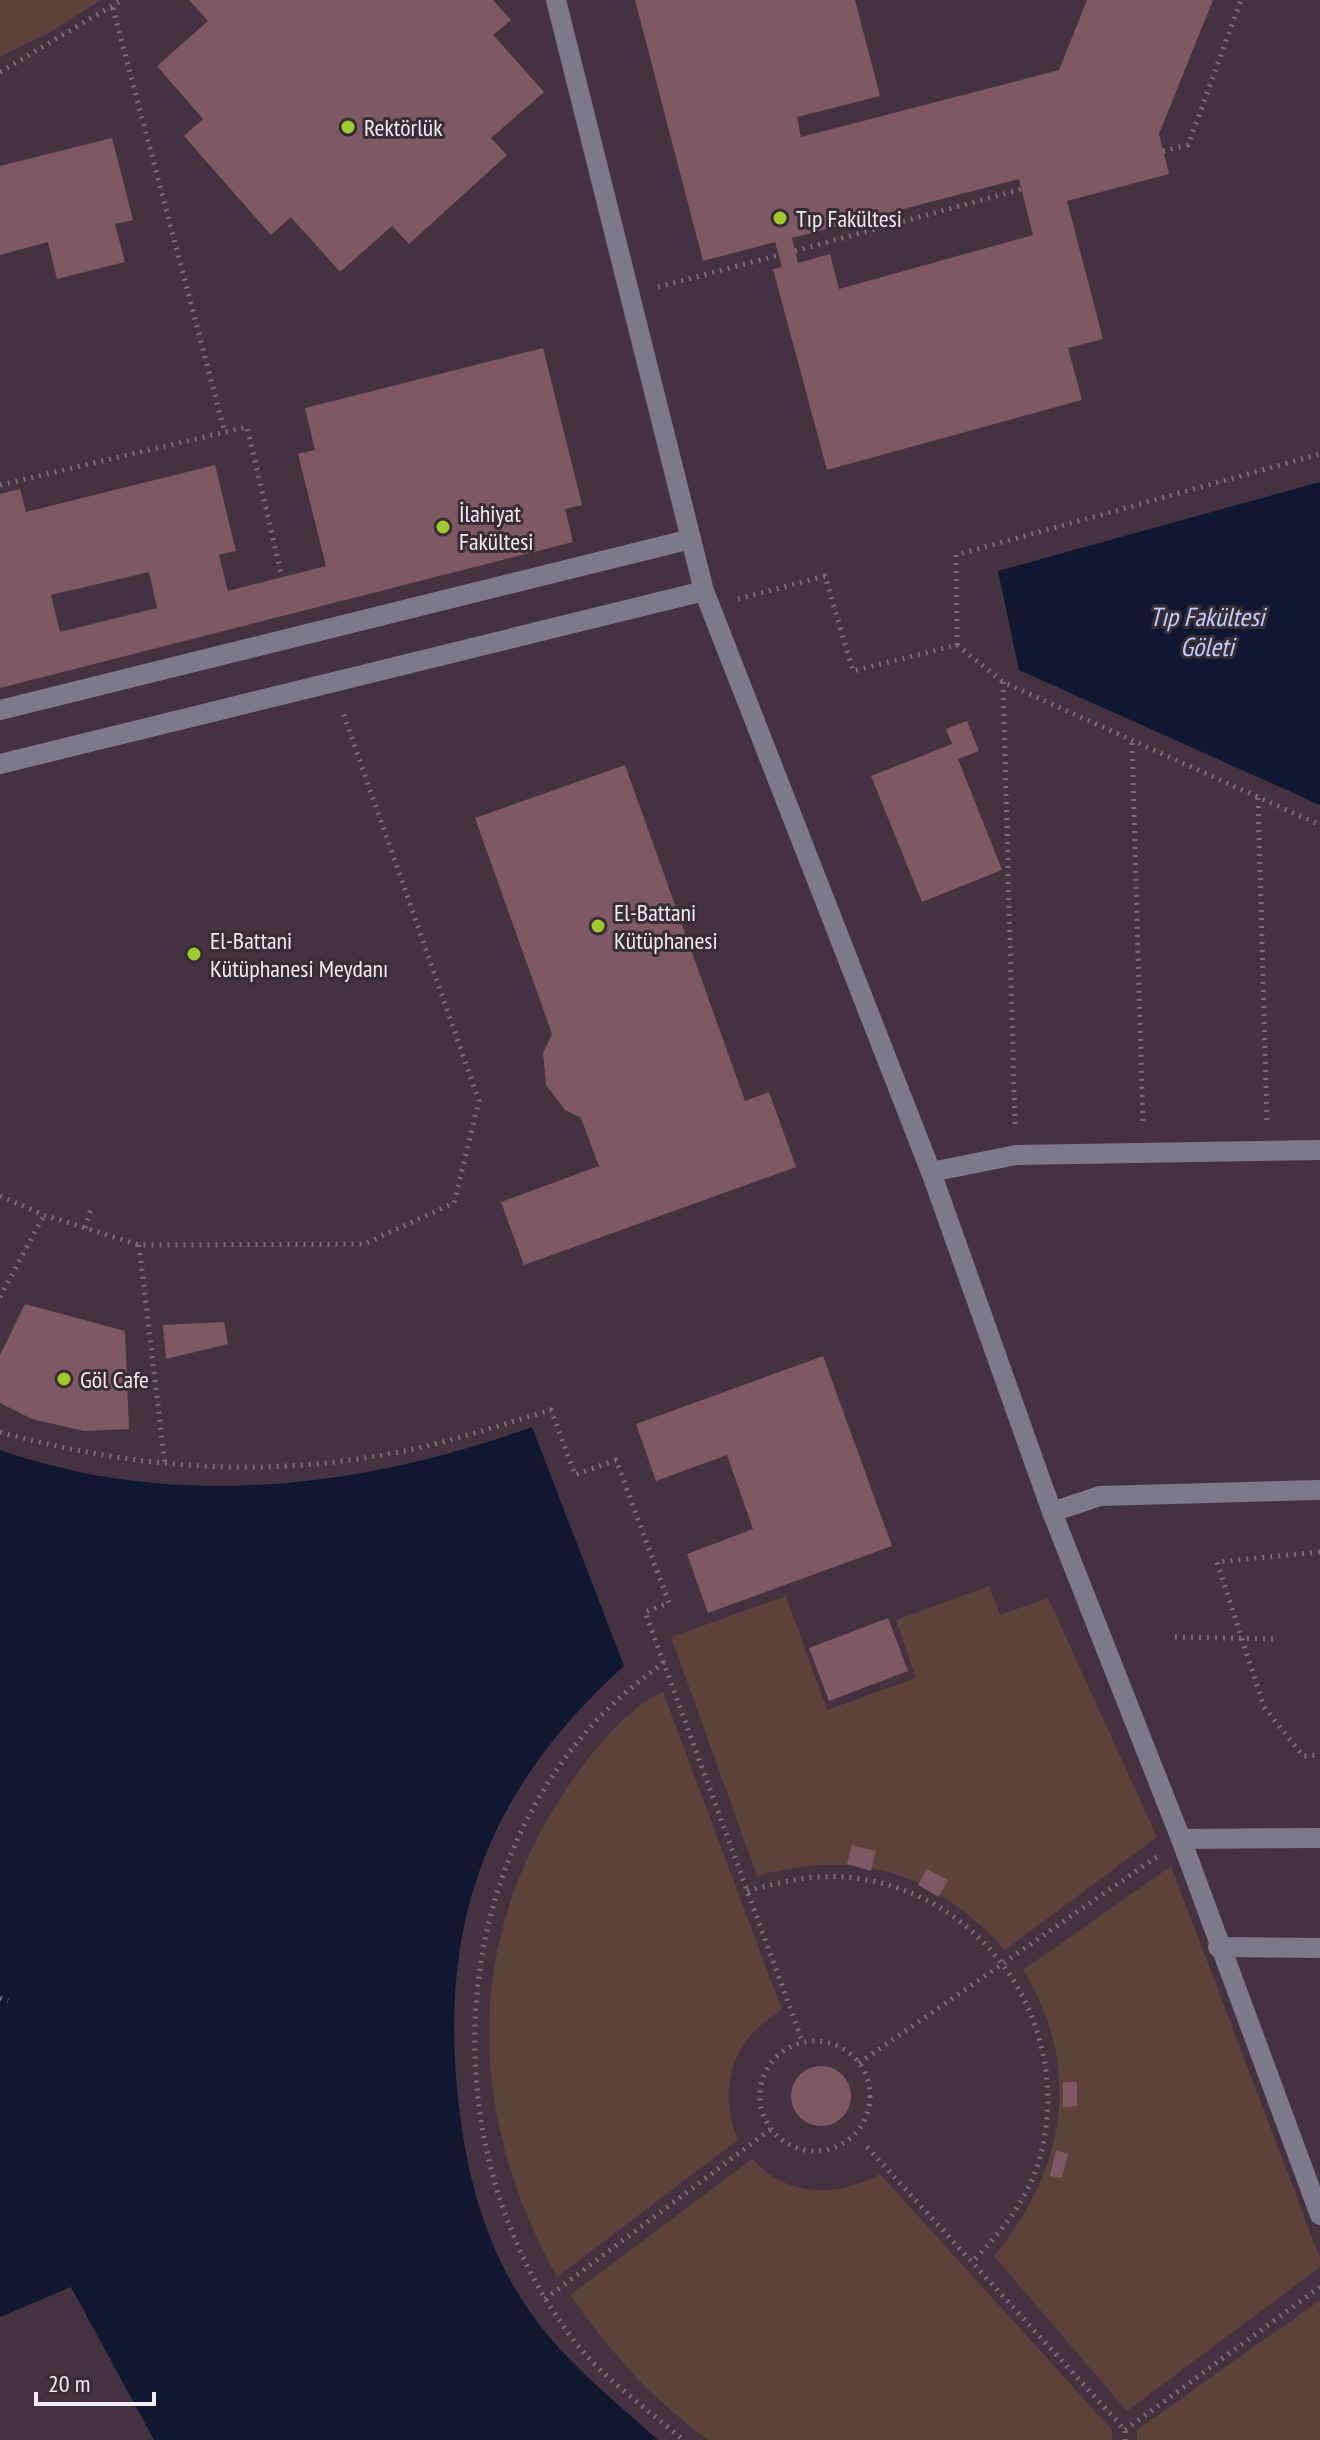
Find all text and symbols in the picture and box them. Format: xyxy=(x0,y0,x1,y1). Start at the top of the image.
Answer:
place label: Rektörlük xyxy=(364,112,443,143)
marker: Rektörlük xyxy=(339,118,357,136)
place label: Tıp Fakültesi xyxy=(796,203,902,234)
marker: Tıp Fakültesi xyxy=(771,209,789,227)
place label: İlahiyat Fakültesi xyxy=(459,498,533,557)
marker: İlahiyat Fakültesi xyxy=(434,518,452,536)
water label: Tıp Fakültesi Göleti xyxy=(1150,600,1268,663)
place label: El-Battani Kütüphanesi xyxy=(614,897,718,956)
marker: El-Battani Kütüphanesi xyxy=(589,917,607,935)
place label: El-Battani Kütüphanesi Meydanı xyxy=(210,925,388,984)
marker: El-Battani Kütüphanesi Meydanı xyxy=(185,945,203,963)
place label: Göl Cafe xyxy=(80,1364,149,1395)
marker: Göl Cafe xyxy=(55,1370,73,1388)
scale bar xyxy=(36,2356,154,2406)
text: 20 m xyxy=(48,2368,90,2399)

